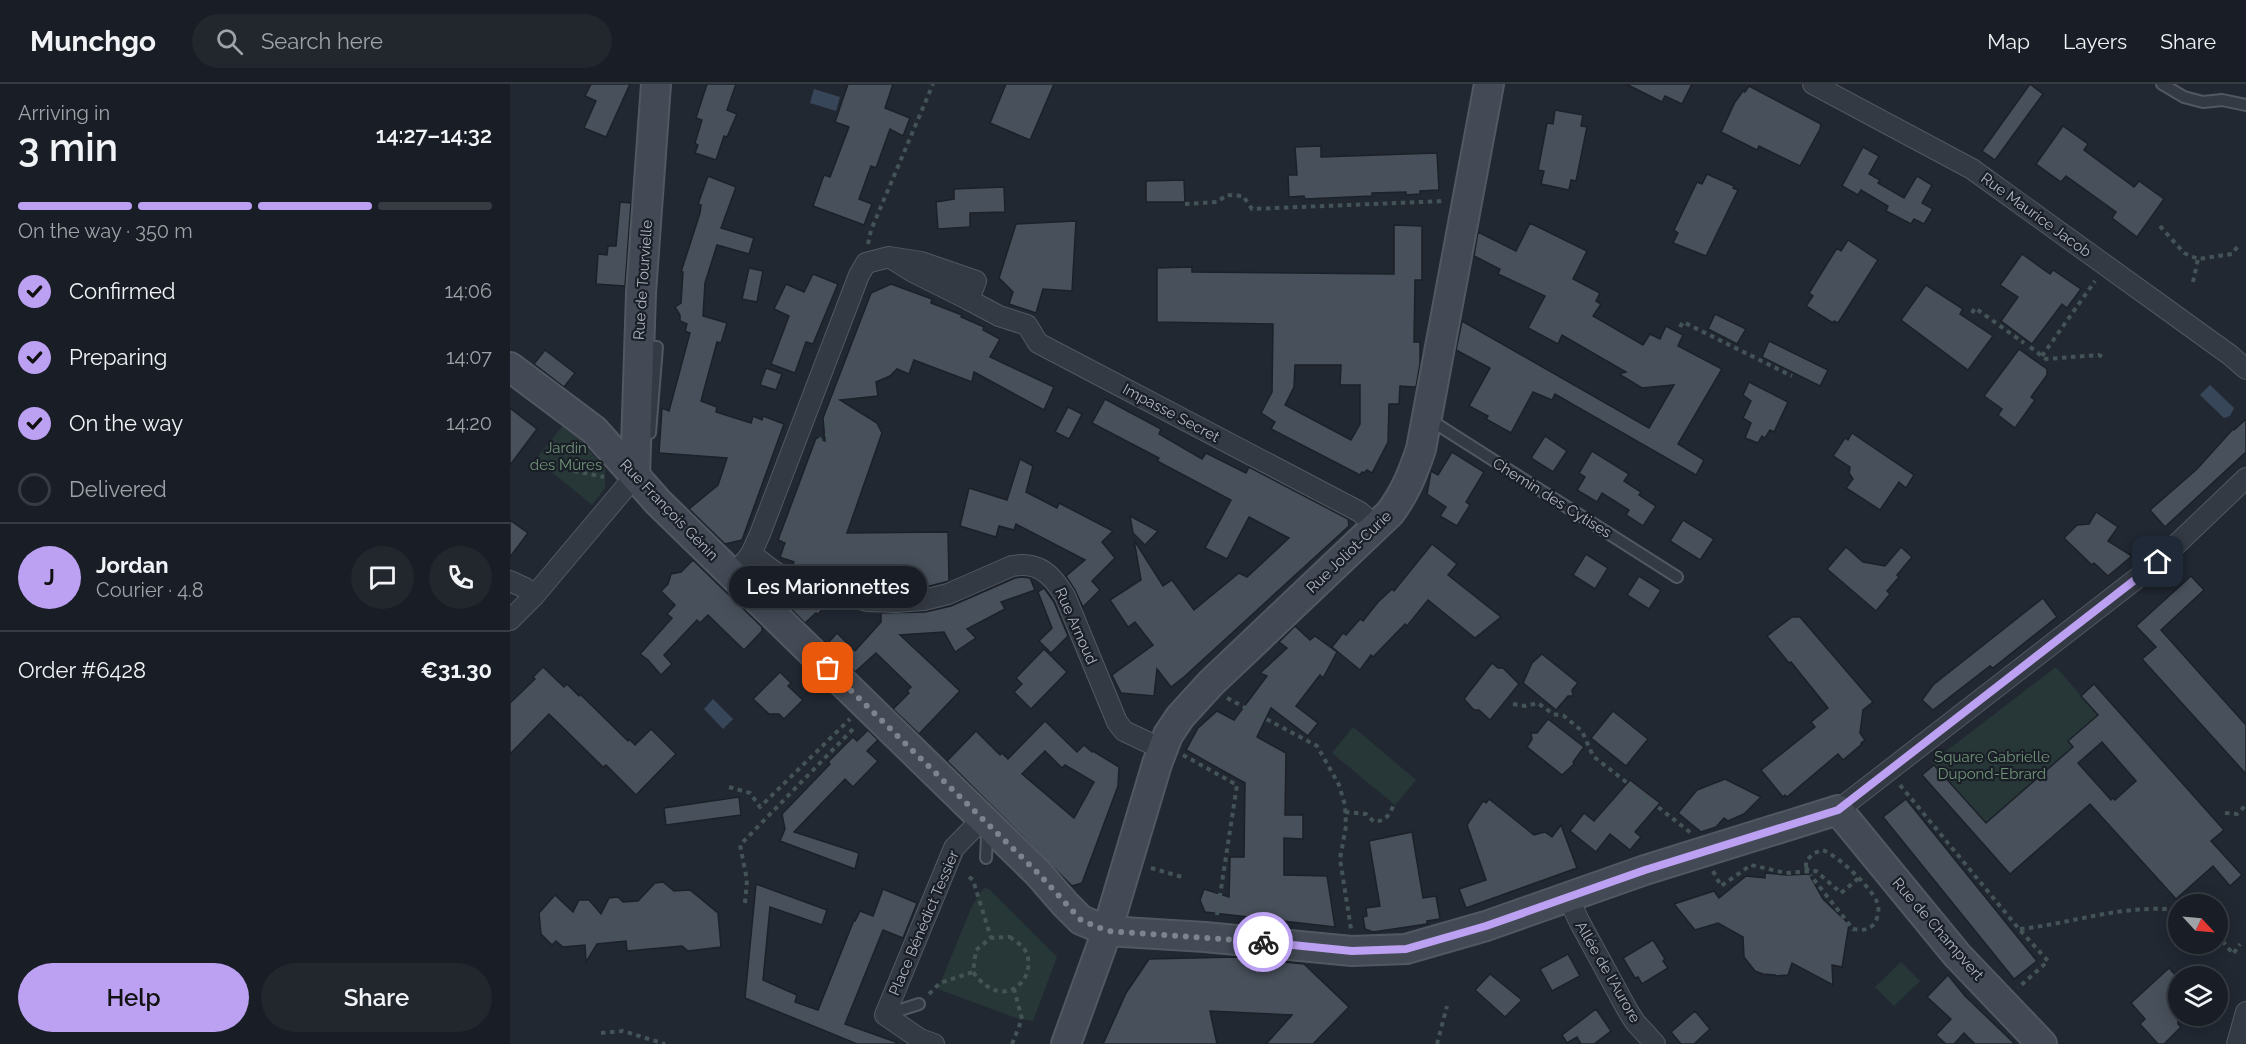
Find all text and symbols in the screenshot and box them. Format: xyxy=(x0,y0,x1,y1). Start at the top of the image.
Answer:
search box xyxy=(192,14,612,68)
text: Munchgo xyxy=(30,25,156,58)
icon: search xyxy=(213,25,246,58)
text: Search here xyxy=(261,28,383,54)
text: Map xyxy=(1987,29,2030,54)
text: Layers xyxy=(2063,29,2127,54)
text: Share xyxy=(2160,29,2216,54)
text: Arriving in xyxy=(18,101,110,125)
text: 14:27–14:32 xyxy=(376,122,492,148)
text: 3 min xyxy=(18,124,118,170)
street label: Rue Maurice Jacob xyxy=(1977,169,2095,261)
text: On the way · 350 m xyxy=(18,219,193,243)
street label: Rue de Tourvielle xyxy=(630,219,656,341)
icon: check xyxy=(18,275,51,308)
text: Confirmed xyxy=(69,278,176,304)
text: 14:06 xyxy=(444,279,492,303)
icon: check xyxy=(18,341,51,374)
text: Preparing xyxy=(69,344,167,370)
text: 14:07 xyxy=(446,345,492,369)
street label: Impasse Secret xyxy=(1120,380,1222,446)
icon: check xyxy=(18,407,51,440)
text: On the way xyxy=(69,410,183,436)
text: 14:20 xyxy=(446,411,492,435)
park label: Jardin des Mûres xyxy=(530,439,602,474)
street label: Chemin des Cytises xyxy=(1489,454,1615,542)
street label: Rue François Génin xyxy=(616,456,722,564)
text: Delivered xyxy=(69,476,167,502)
street label: Rue Joliot-Curie xyxy=(1303,507,1395,597)
pin xyxy=(2132,536,2183,587)
icon: home xyxy=(2141,545,2174,578)
button: chat xyxy=(351,546,414,609)
button: phone xyxy=(429,546,492,609)
text: Jordan xyxy=(96,552,168,578)
text: J xyxy=(44,564,55,590)
callout: Les Marionnettes xyxy=(729,566,927,608)
text: Les Marionnettes xyxy=(746,575,910,599)
text: Courier · 4.8 xyxy=(96,578,204,602)
street label: Rue Arnoud xyxy=(1051,585,1101,667)
pin xyxy=(802,642,853,693)
icon: bag xyxy=(811,651,844,684)
text: Order #6428 xyxy=(18,657,146,683)
text: €31.30 xyxy=(421,657,492,683)
park label: Square Gabrielle Dupond-Ebrard xyxy=(1934,748,2050,783)
street label: Place Bénédict Tessier xyxy=(885,847,963,998)
street label: Rue de Champvert xyxy=(1889,874,1987,984)
north arrow xyxy=(2168,894,2228,954)
map controls xyxy=(2168,894,2228,1026)
courier xyxy=(1233,912,1293,972)
street label: Allée de l'Aurore xyxy=(1572,918,1644,1026)
icon: bike xyxy=(1247,926,1280,959)
button: Help xyxy=(18,963,249,1032)
button: Share xyxy=(261,963,492,1032)
button: layers xyxy=(2168,966,2228,1026)

